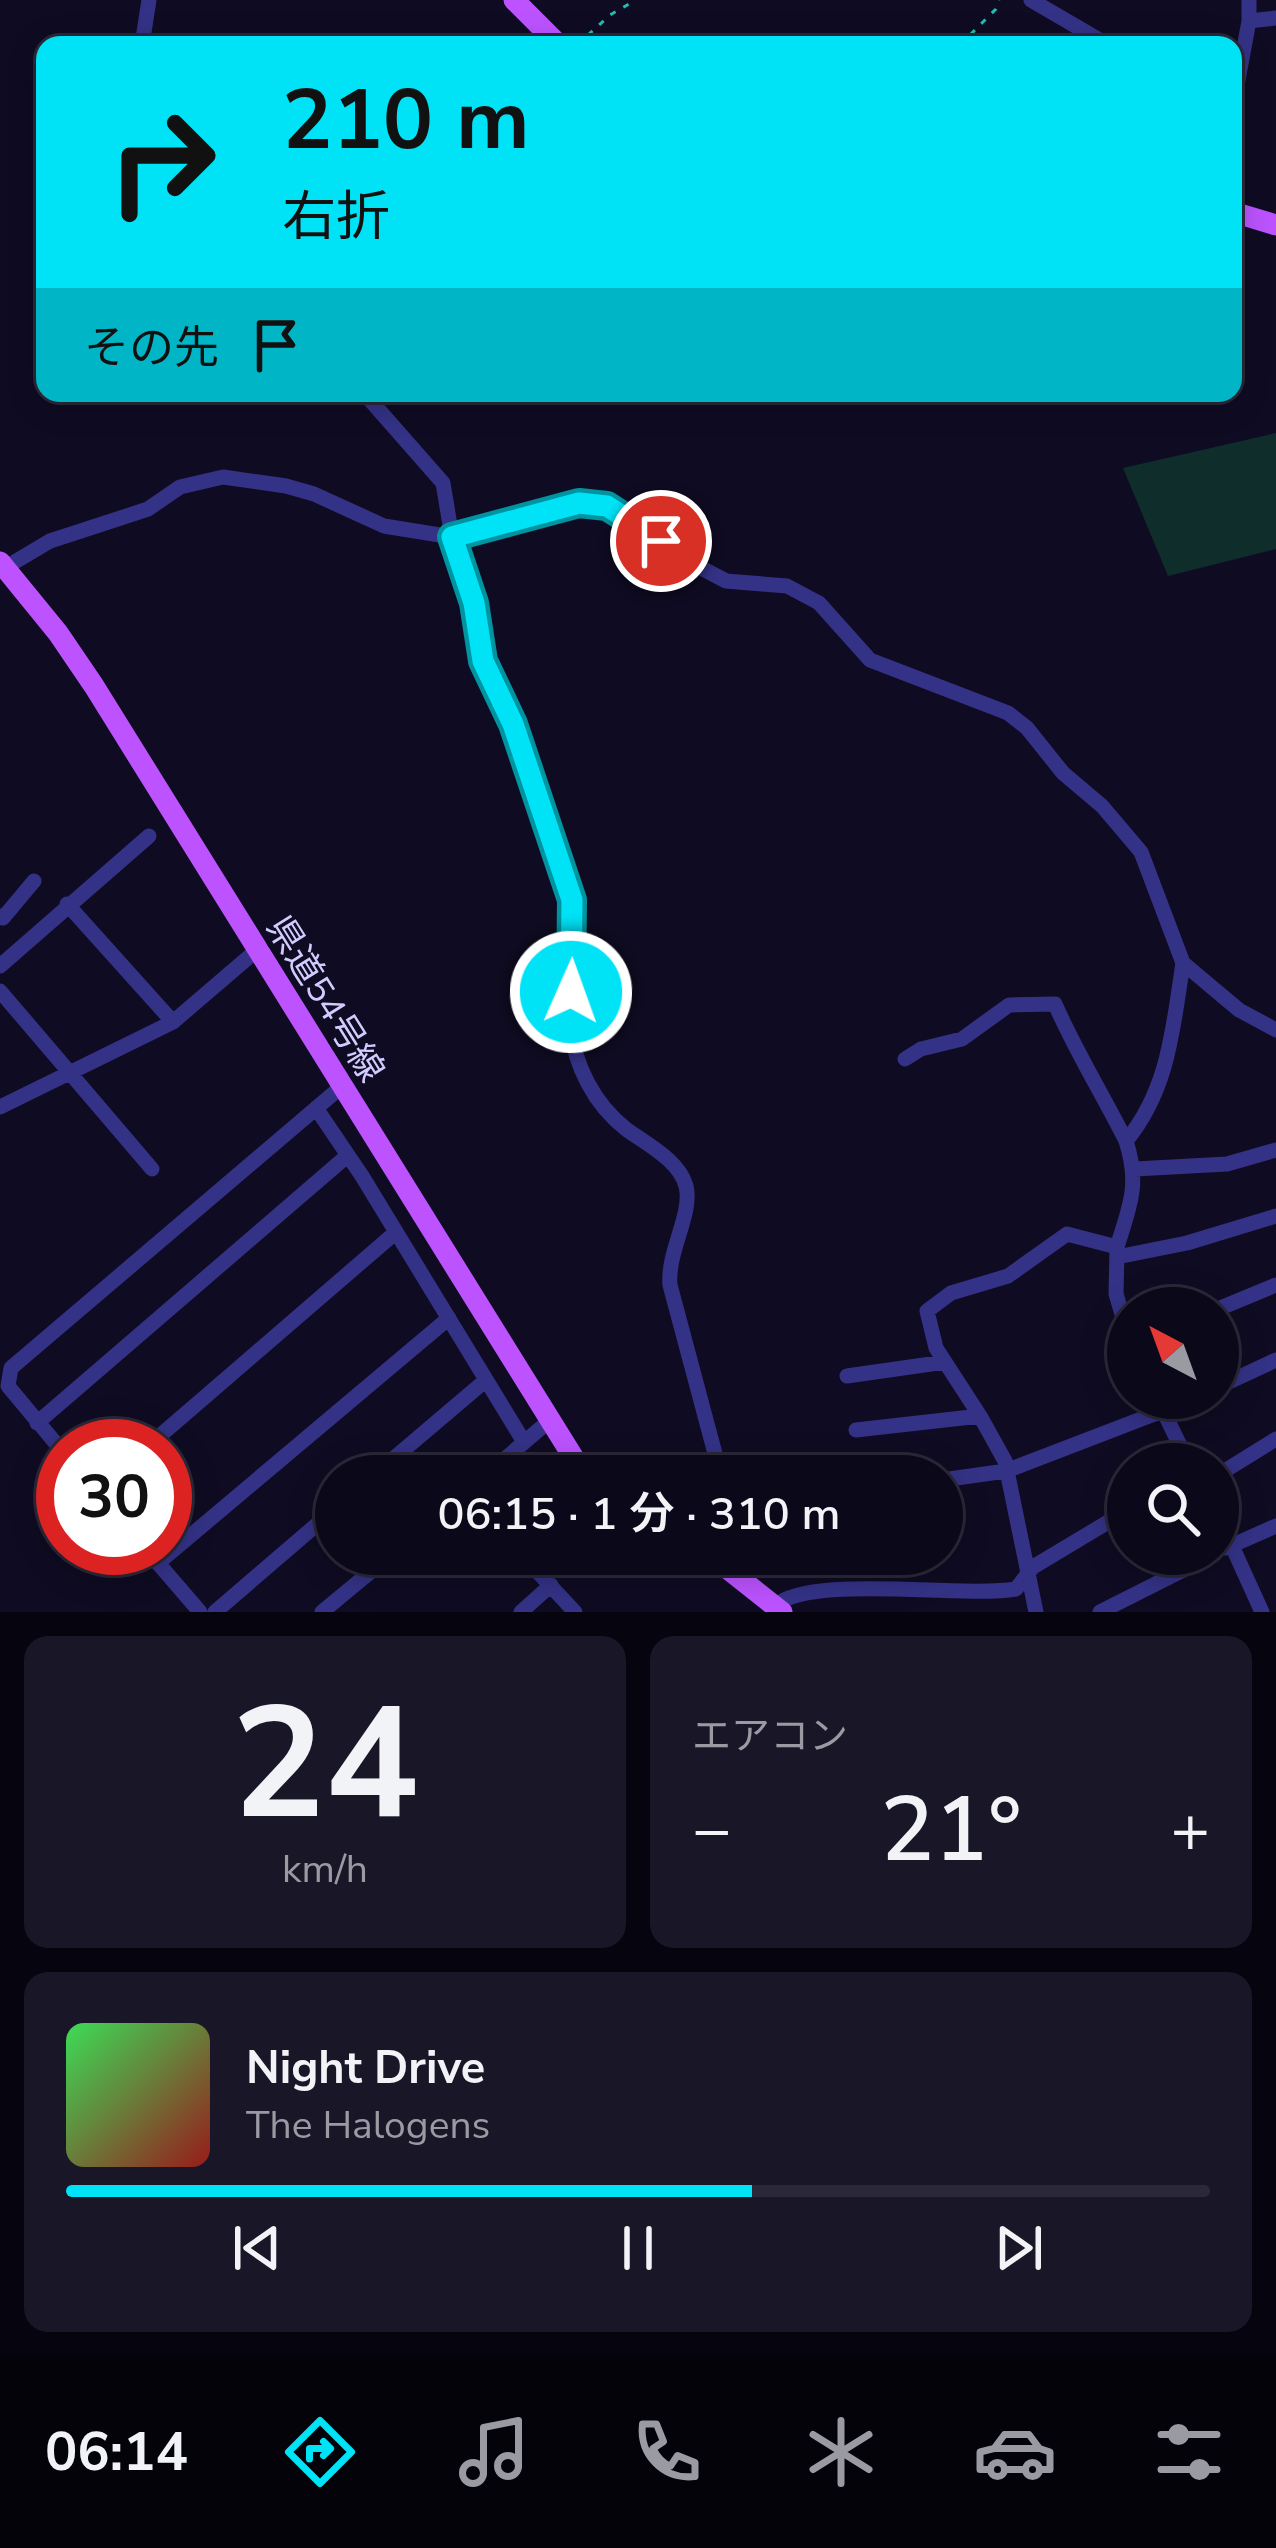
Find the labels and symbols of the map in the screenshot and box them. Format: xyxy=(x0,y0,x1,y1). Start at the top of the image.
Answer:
pin xyxy=(610,490,712,592)
street label: 県道54号線 xyxy=(255,907,395,1091)
position arrow xyxy=(508,929,634,1055)
north arrow xyxy=(1107,1287,1239,1419)
speed limit sign: 30 xyxy=(36,1419,192,1575)

